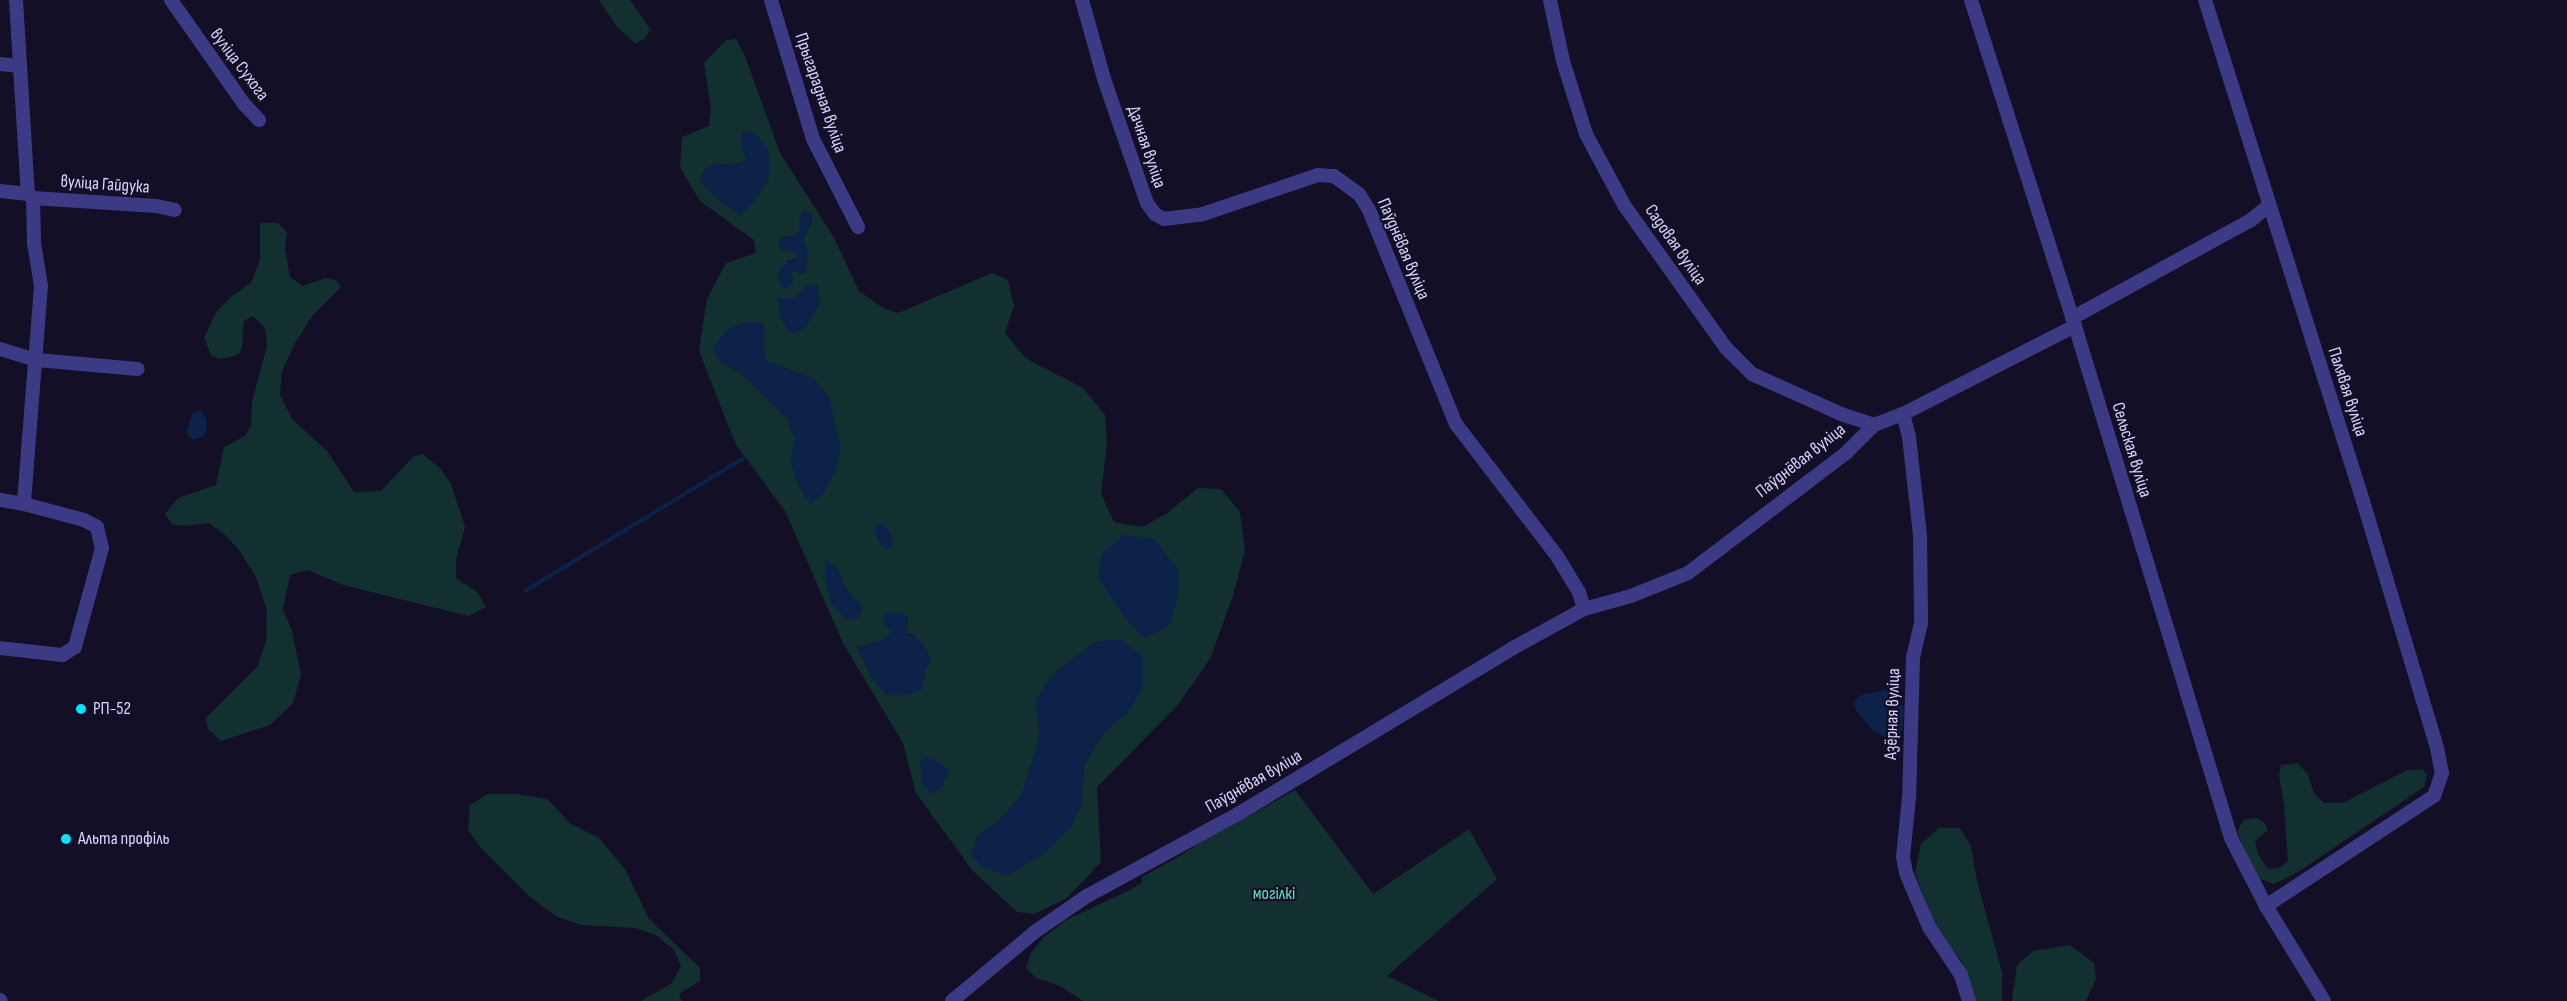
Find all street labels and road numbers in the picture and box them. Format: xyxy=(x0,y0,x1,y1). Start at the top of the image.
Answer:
street label: вуліца Сухога xyxy=(205,25,273,105)
street label: Прыгарадная вуліца xyxy=(789,30,851,156)
street label: Дачная вуліца xyxy=(1122,103,1170,191)
street label: вуліца Гайдука xyxy=(60,171,150,199)
street label: Паўднёвая вуліца xyxy=(1372,195,1434,303)
street label: Садовая вуліца xyxy=(1639,201,1711,289)
street label: Палявая вуліца xyxy=(2322,345,2372,439)
street label: Сельская вуліца xyxy=(2106,400,2156,500)
street label: Паўднёвая вуліца xyxy=(1752,419,1850,503)
street label: Азёрная вуліца xyxy=(1881,668,1905,760)
street label: Паўднёвая вуліца xyxy=(1202,746,1306,818)

